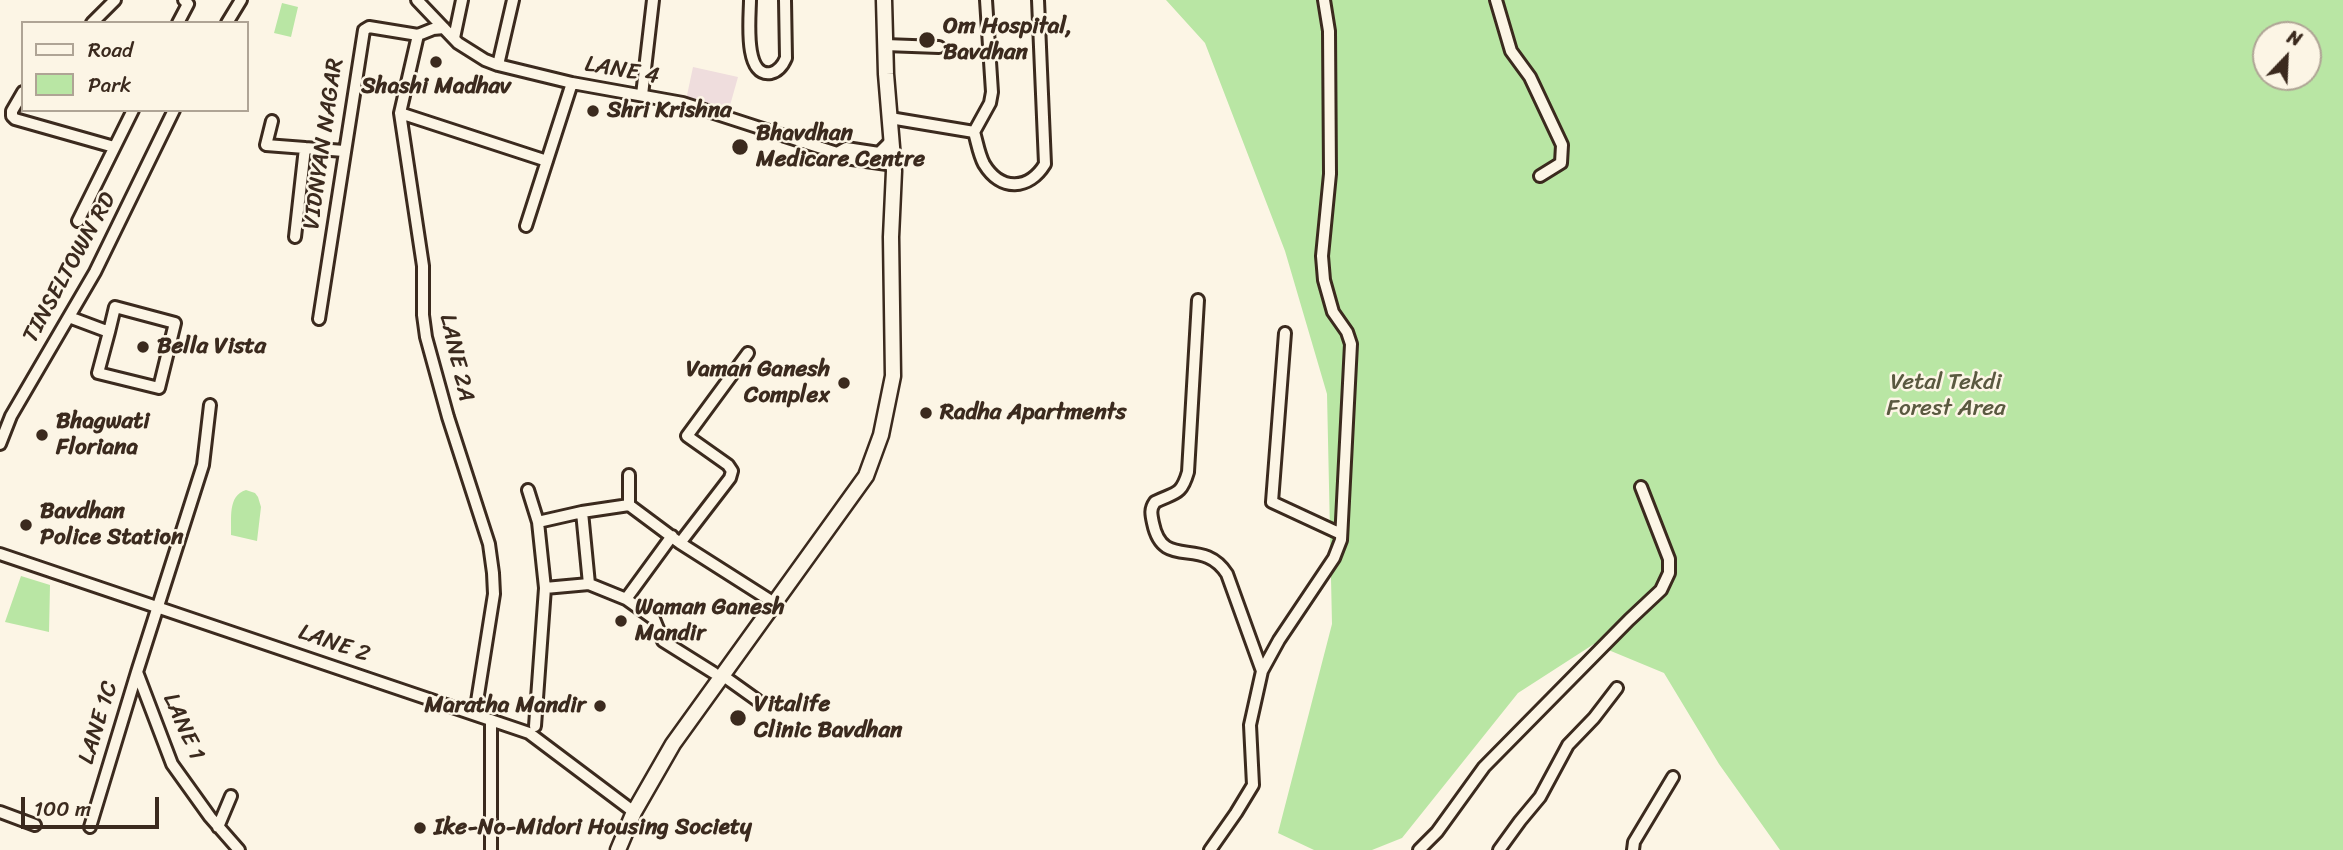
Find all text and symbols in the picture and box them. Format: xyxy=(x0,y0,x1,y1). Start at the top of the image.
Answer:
place label: Om Hospital, Bavdhan xyxy=(943,13,1072,67)
text: N xyxy=(2282,20,2307,56)
legend xyxy=(21,21,248,112)
north arrow xyxy=(2252,21,2322,91)
marker: Om Hospital, Bavdhan xyxy=(917,30,937,50)
text: Road xyxy=(88,31,133,69)
street label: LANE 4 xyxy=(583,51,661,91)
marker: Shashi Madhav xyxy=(428,54,444,70)
street label: VIDNYAN NAGAR xyxy=(298,57,350,231)
text: Park xyxy=(88,66,131,104)
place label: Shashi Madhav xyxy=(361,73,511,101)
place label: Shri Krishna xyxy=(607,97,732,125)
marker: Shri Krishna xyxy=(585,103,601,119)
place label: Bhavdhan Medicare Centre xyxy=(756,120,925,174)
marker: Bhavdhan Medicare Centre xyxy=(730,137,750,157)
street label: TINSELTOWN RD xyxy=(17,188,123,348)
street label: LANE 2A xyxy=(433,312,479,404)
place label: Bella Vista xyxy=(157,333,266,361)
marker: Bella Vista xyxy=(135,339,151,355)
place label: Vaman Ganesh Complex xyxy=(686,356,830,410)
park label: Vetal Tekdi Forest Area xyxy=(1886,369,2006,423)
marker: Vaman Ganesh Complex xyxy=(836,375,852,391)
place label: Radha Apartments xyxy=(940,399,1126,427)
marker: Radha Apartments xyxy=(918,405,934,421)
place label: Bhagwati Floriana xyxy=(56,408,150,462)
marker: Bhagwati Floriana xyxy=(34,427,50,443)
place label: Bavdhan Police Station xyxy=(40,498,183,552)
marker: Bavdhan Police Station xyxy=(18,517,34,533)
place label: Waman Ganesh Mandir xyxy=(635,594,785,648)
marker: Waman Ganesh Mandir xyxy=(613,613,629,629)
street label: LANE 2 xyxy=(295,619,373,669)
street label: LANE 1C xyxy=(73,678,125,768)
street label: LANE 1 xyxy=(156,689,210,765)
place label: Vitalife Clinic Bavdhan xyxy=(754,691,902,745)
place label: Maratha Mandir xyxy=(424,692,586,720)
marker: Maratha Mandir xyxy=(592,698,608,714)
marker: Vitalife Clinic Bavdhan xyxy=(728,708,748,728)
scale bar xyxy=(24,784,163,828)
text: 100 m xyxy=(34,790,91,828)
place label: Ike-No-Midori Housing Society xyxy=(434,814,752,842)
marker: Ike-No-Midori Housing Society xyxy=(412,820,428,836)

